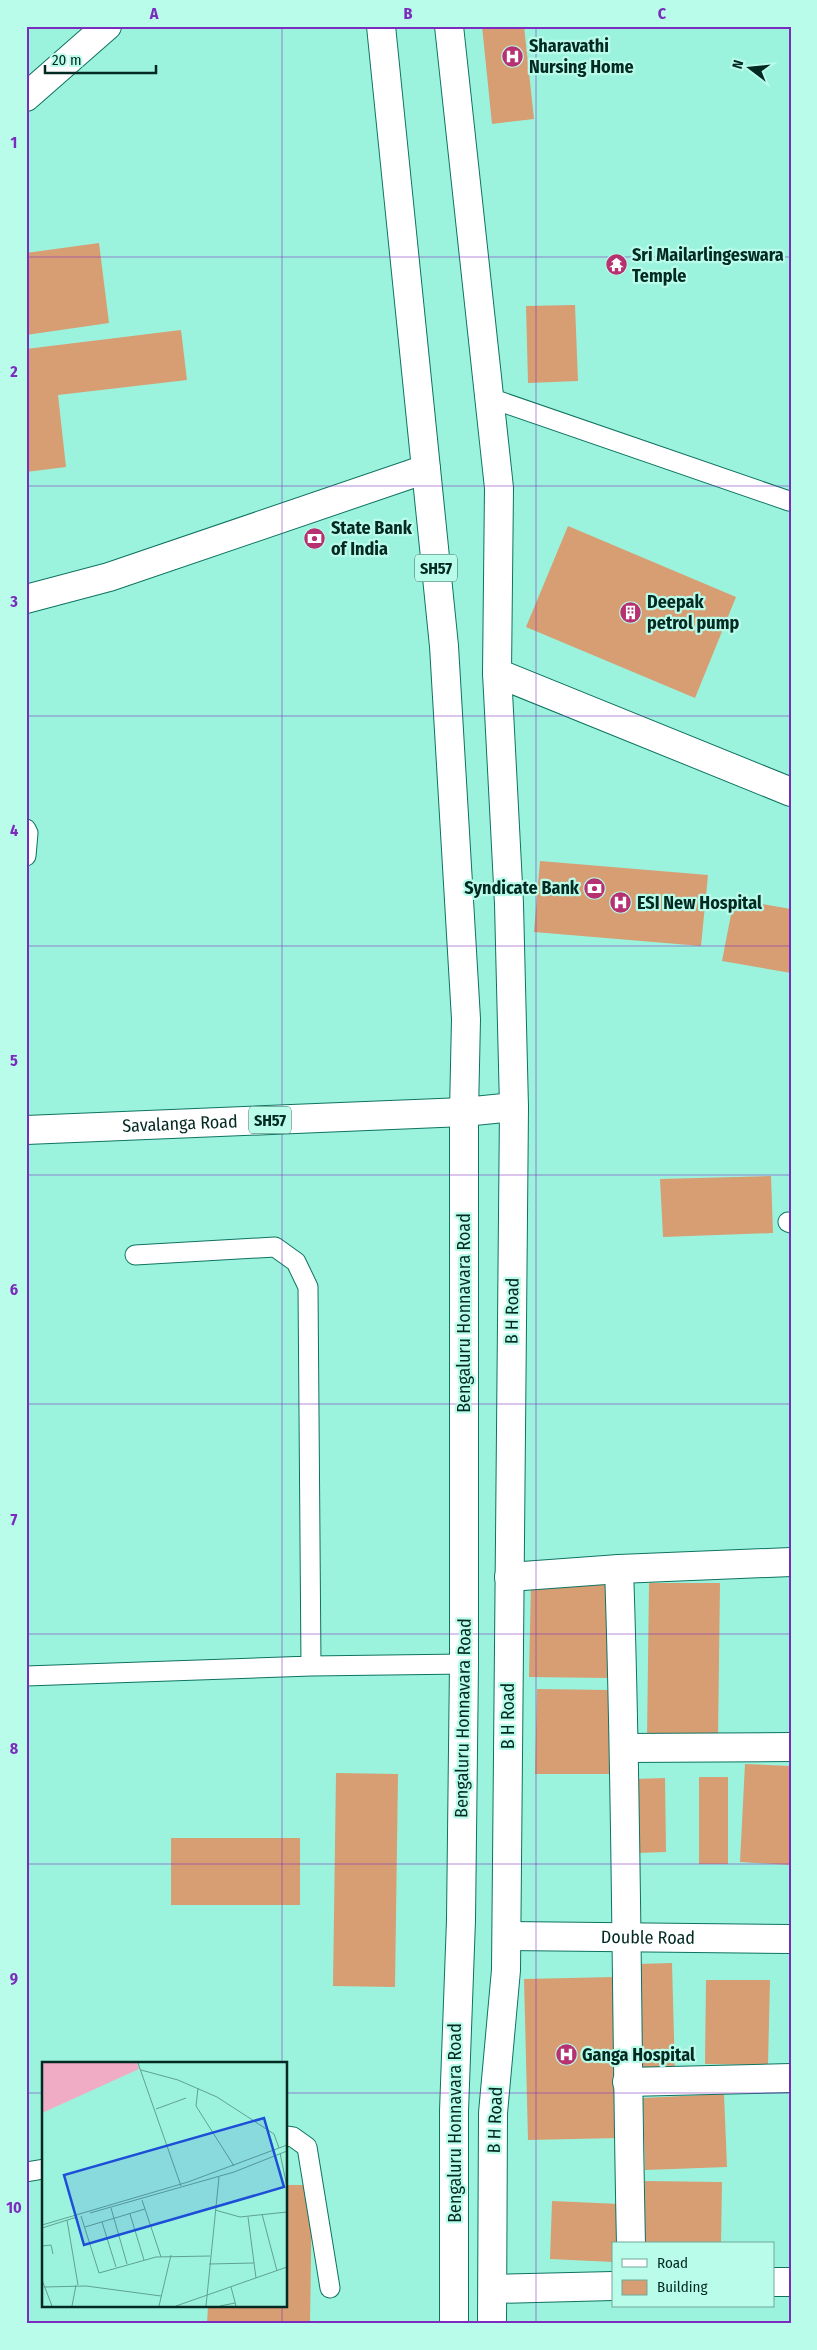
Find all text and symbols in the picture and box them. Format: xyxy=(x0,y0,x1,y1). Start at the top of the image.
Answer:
text: A xyxy=(149,4,159,23)
text: B xyxy=(404,4,413,23)
text: C xyxy=(658,4,667,23)
place label: Sharavathi Nursing Home xyxy=(529,35,634,78)
scale bar xyxy=(45,42,156,74)
north arrow xyxy=(724,42,774,92)
hospital icon: Sharavathi Nursing Home xyxy=(501,44,525,68)
text: 20 m xyxy=(52,51,82,69)
text: N xyxy=(729,58,747,71)
text: 1 xyxy=(11,133,17,152)
place label: Sri Mailarlingeswara Temple xyxy=(632,244,784,287)
temple icon: Sri Mailarlingeswara Temple xyxy=(604,253,628,277)
text: 2 xyxy=(9,362,18,381)
place label: State Bank of India xyxy=(331,517,413,560)
bank icon: State Bank of India xyxy=(303,526,327,550)
road number: SH57 xyxy=(415,554,457,582)
place label: Deepak petrol pump xyxy=(647,591,739,634)
text: 3 xyxy=(9,592,18,611)
building icon: Deepak petrol pump xyxy=(619,600,643,624)
text: 4 xyxy=(10,821,18,840)
bank icon: Syndicate Bank xyxy=(583,876,607,900)
place label: Syndicate Bank xyxy=(464,877,580,899)
hospital icon: ESI New Hospital xyxy=(609,891,633,915)
place label: ESI New Hospital xyxy=(637,892,762,914)
text: 5 xyxy=(10,1051,18,1070)
road number: SH57 xyxy=(249,1106,291,1134)
street label: Savalanga Road xyxy=(122,1110,238,1137)
street label: Bengaluru Honnavara Road xyxy=(453,1213,475,1413)
street label: B H Road xyxy=(500,1278,524,1344)
text: 6 xyxy=(10,1280,18,1299)
text: 7 xyxy=(11,1510,18,1529)
street label: Bengaluru Honnavara Road xyxy=(450,1618,476,1818)
street label: B H Road xyxy=(497,1683,519,1749)
text: 8 xyxy=(10,1739,19,1758)
street label: Double Road xyxy=(601,1926,695,1949)
text: 9 xyxy=(10,1969,18,1988)
street label: Bengaluru Honnavara Road xyxy=(444,2023,466,2223)
hospital icon: Ganga Hospital xyxy=(554,2043,578,2067)
place label: Ganga Hospital xyxy=(582,2044,695,2066)
inset map xyxy=(42,2062,288,2308)
street label: B H Road xyxy=(483,2086,507,2154)
text: 10 xyxy=(6,2198,22,2217)
legend xyxy=(612,2242,774,2308)
text: Road xyxy=(657,2254,688,2272)
text: Building xyxy=(657,2278,708,2296)

